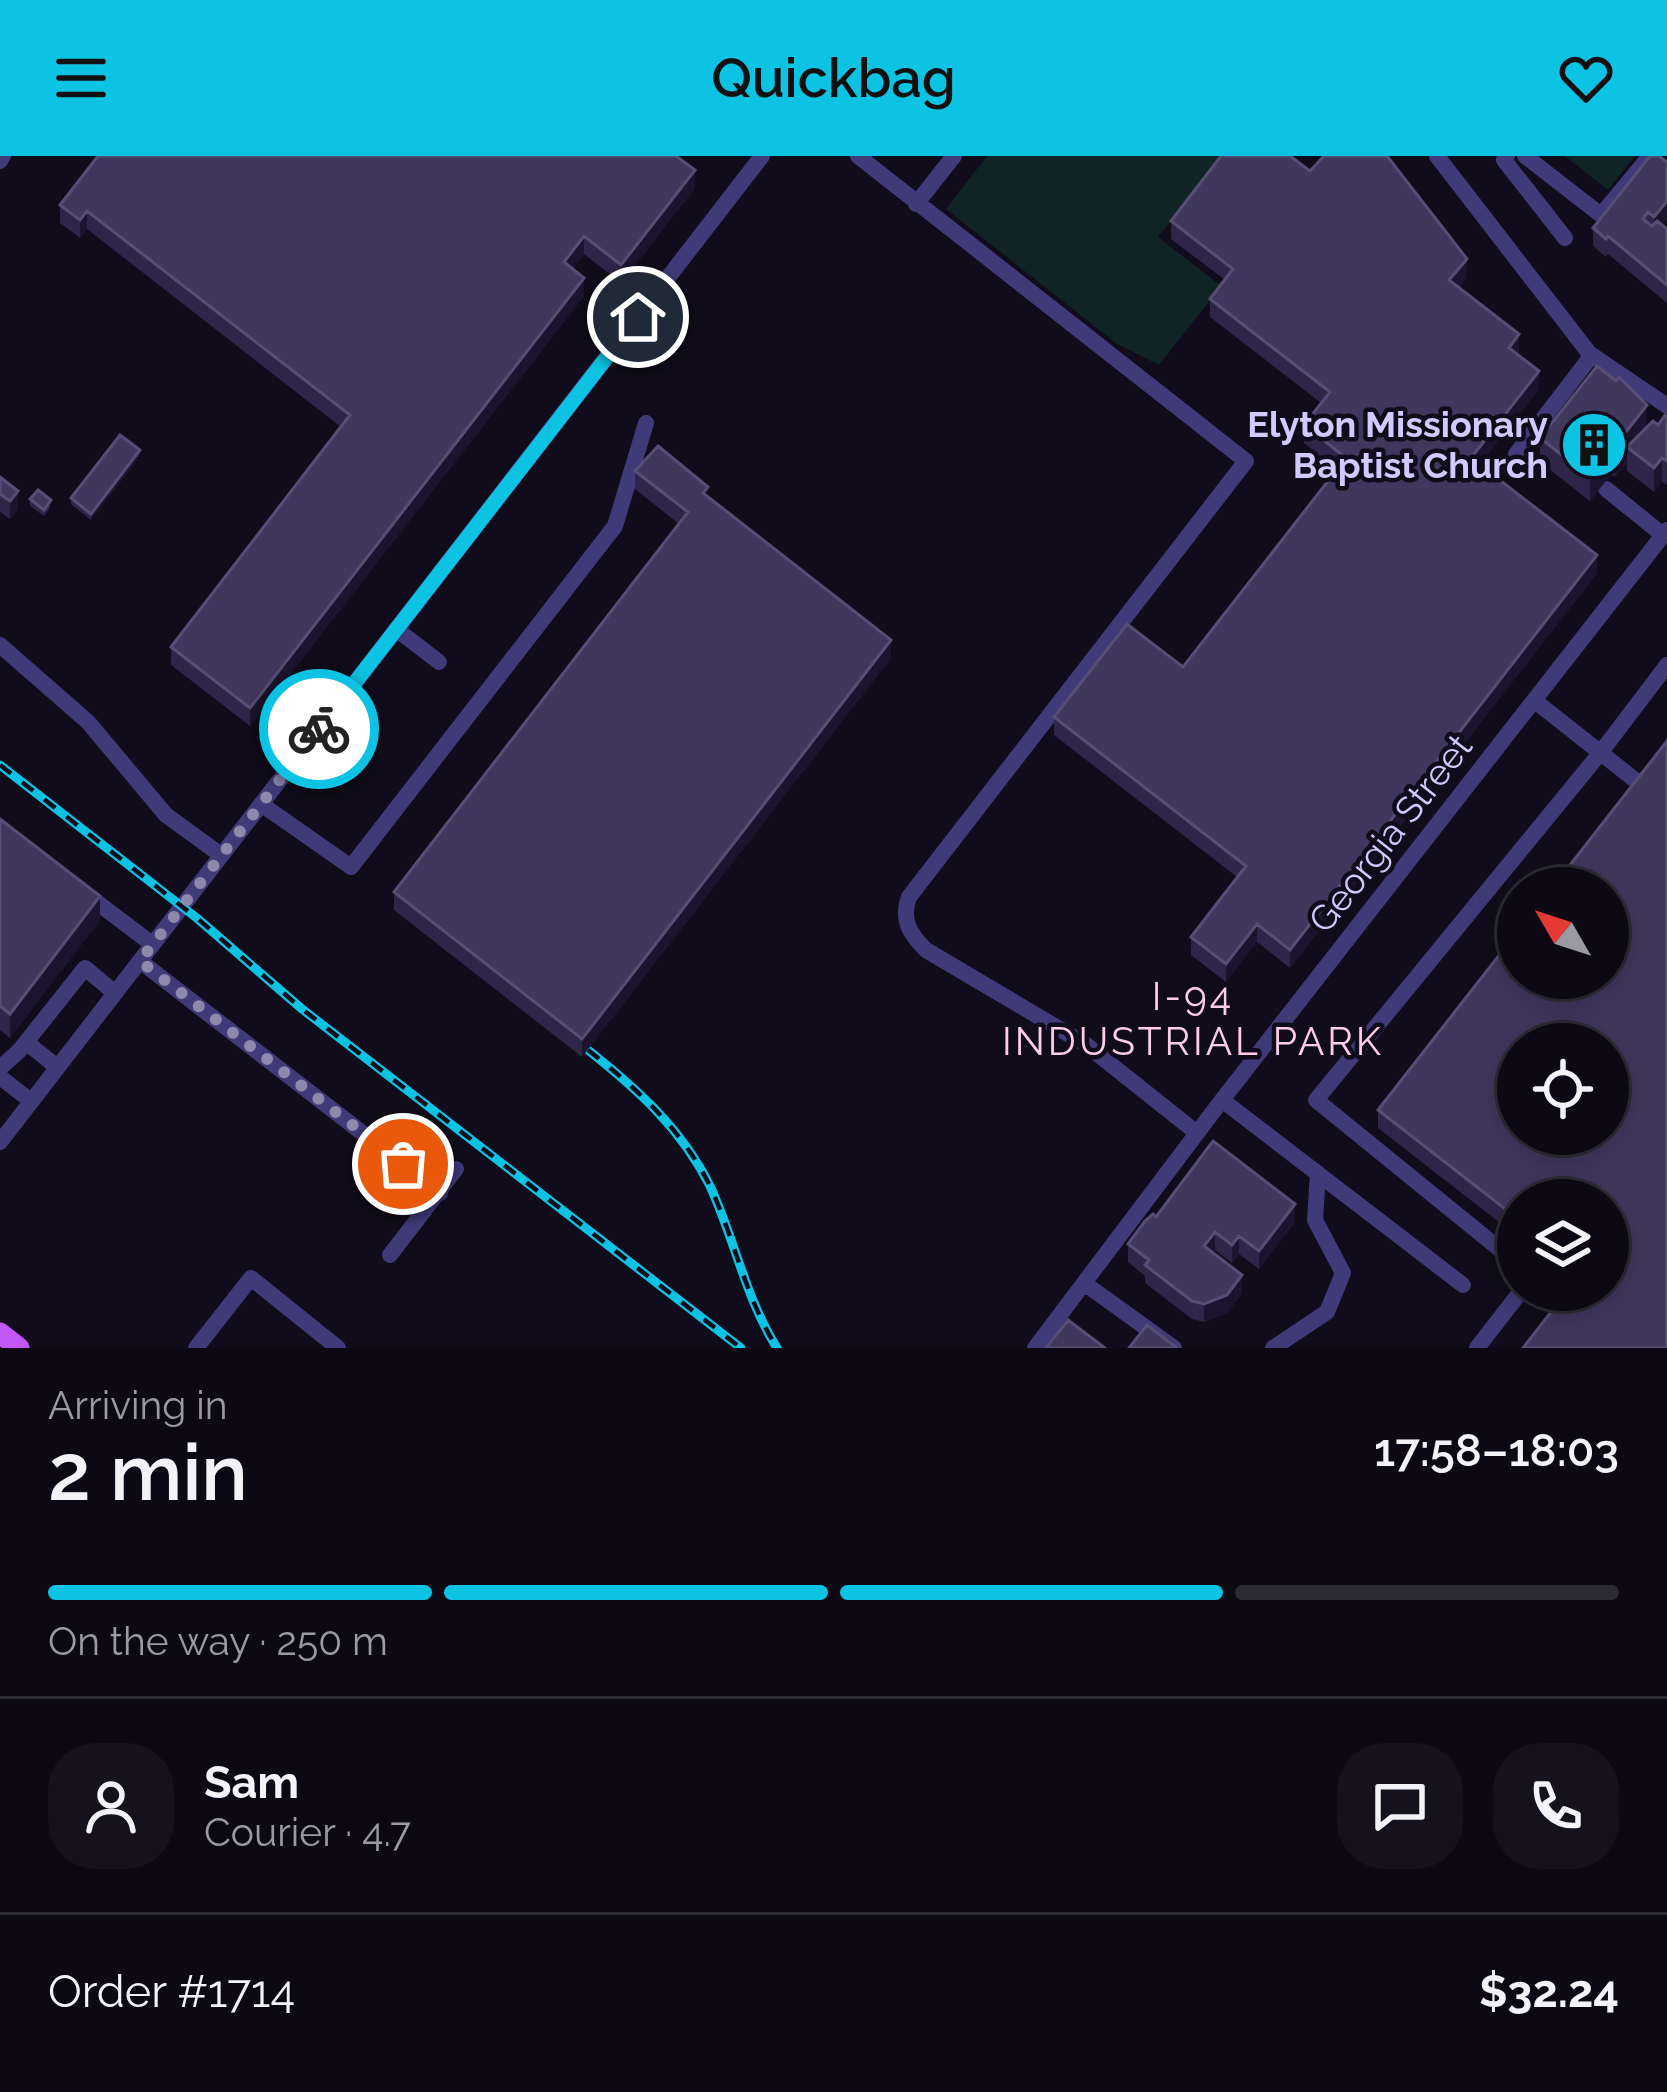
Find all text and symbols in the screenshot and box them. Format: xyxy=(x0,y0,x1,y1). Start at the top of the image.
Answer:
icon: menu xyxy=(48,45,114,111)
icon: heart xyxy=(1553,45,1619,111)
text: Quickbag xyxy=(711,46,956,110)
pin xyxy=(587,266,689,368)
icon: home xyxy=(605,284,671,350)
place label: Elyton Missionary Baptist Church xyxy=(1247,403,1548,486)
building icon: Elyton Missionary Baptist Church xyxy=(1559,410,1629,480)
courier xyxy=(259,669,379,789)
icon: bike xyxy=(286,696,352,762)
street label: Georgia Street xyxy=(1300,726,1480,940)
north arrow xyxy=(1497,867,1629,999)
map controls xyxy=(1497,867,1629,1311)
district label: I-94 INDUSTRIAL PARK xyxy=(1002,973,1384,1064)
button: locate xyxy=(1497,1023,1629,1155)
pin xyxy=(352,1113,454,1215)
icon: bag xyxy=(370,1131,436,1197)
button: layers xyxy=(1497,1179,1629,1311)
text: Arriving in xyxy=(48,1382,228,1428)
text: 17:58–18:03 xyxy=(1374,1424,1619,1477)
text: 2 min xyxy=(48,1427,248,1518)
text: On the way · 250 m xyxy=(48,1618,388,1664)
button: person xyxy=(48,1743,174,1869)
button: chat xyxy=(1337,1743,1463,1869)
button: phone xyxy=(1493,1743,1619,1869)
text: Sam xyxy=(204,1756,299,1809)
text: Courier · 4.7 xyxy=(204,1809,411,1855)
text: Order #1714 xyxy=(48,1965,295,2018)
text: $32.24 xyxy=(1479,1965,1619,2018)

